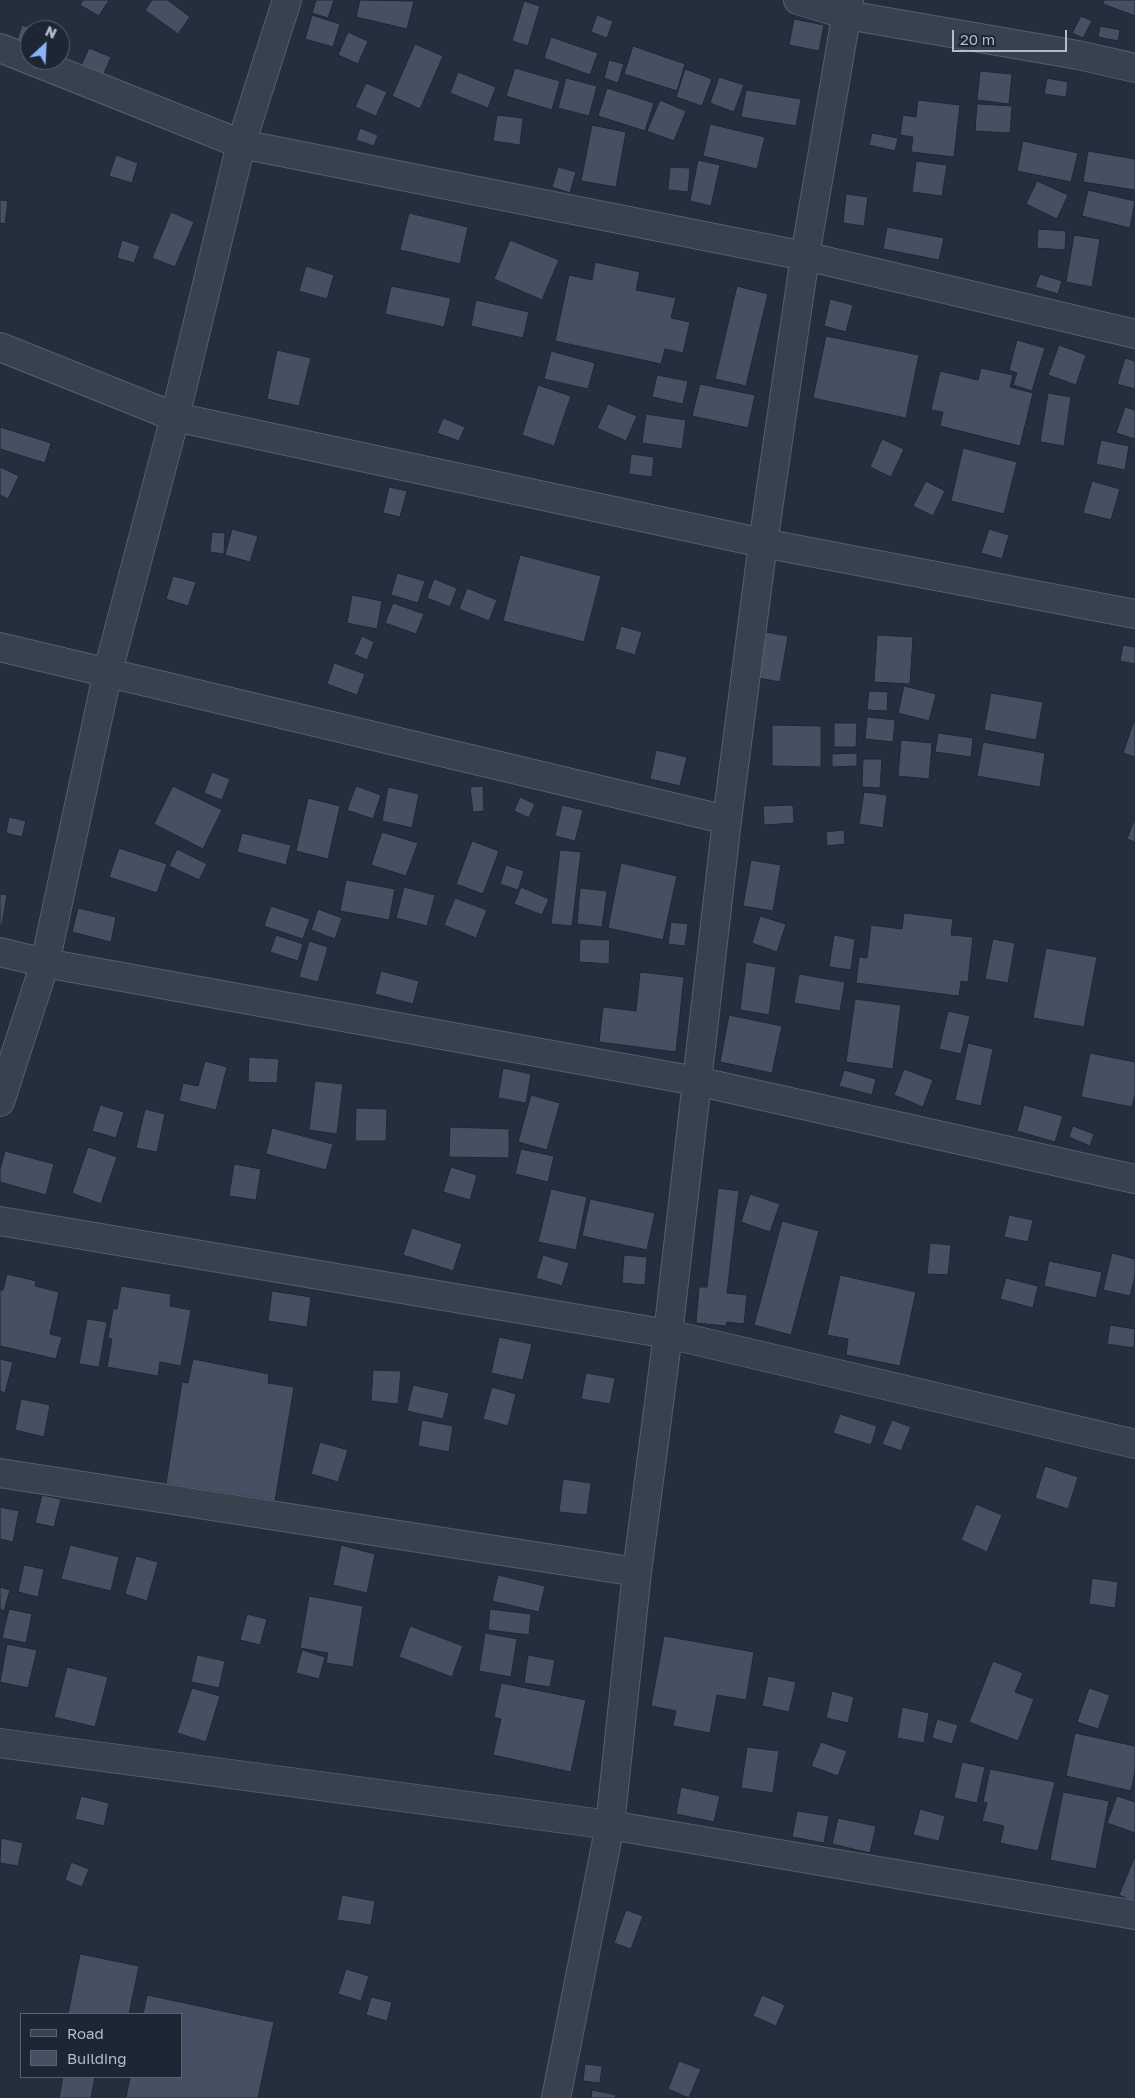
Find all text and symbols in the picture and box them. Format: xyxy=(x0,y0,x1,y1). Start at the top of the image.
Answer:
north arrow xyxy=(20,20,70,70)
scale bar xyxy=(955,20,1070,52)
text: N xyxy=(43,22,60,42)
text: 20 m xyxy=(960,30,995,48)
legend xyxy=(20,2013,182,2078)
text: Road xyxy=(67,2024,104,2042)
text: Building xyxy=(67,2049,127,2067)

